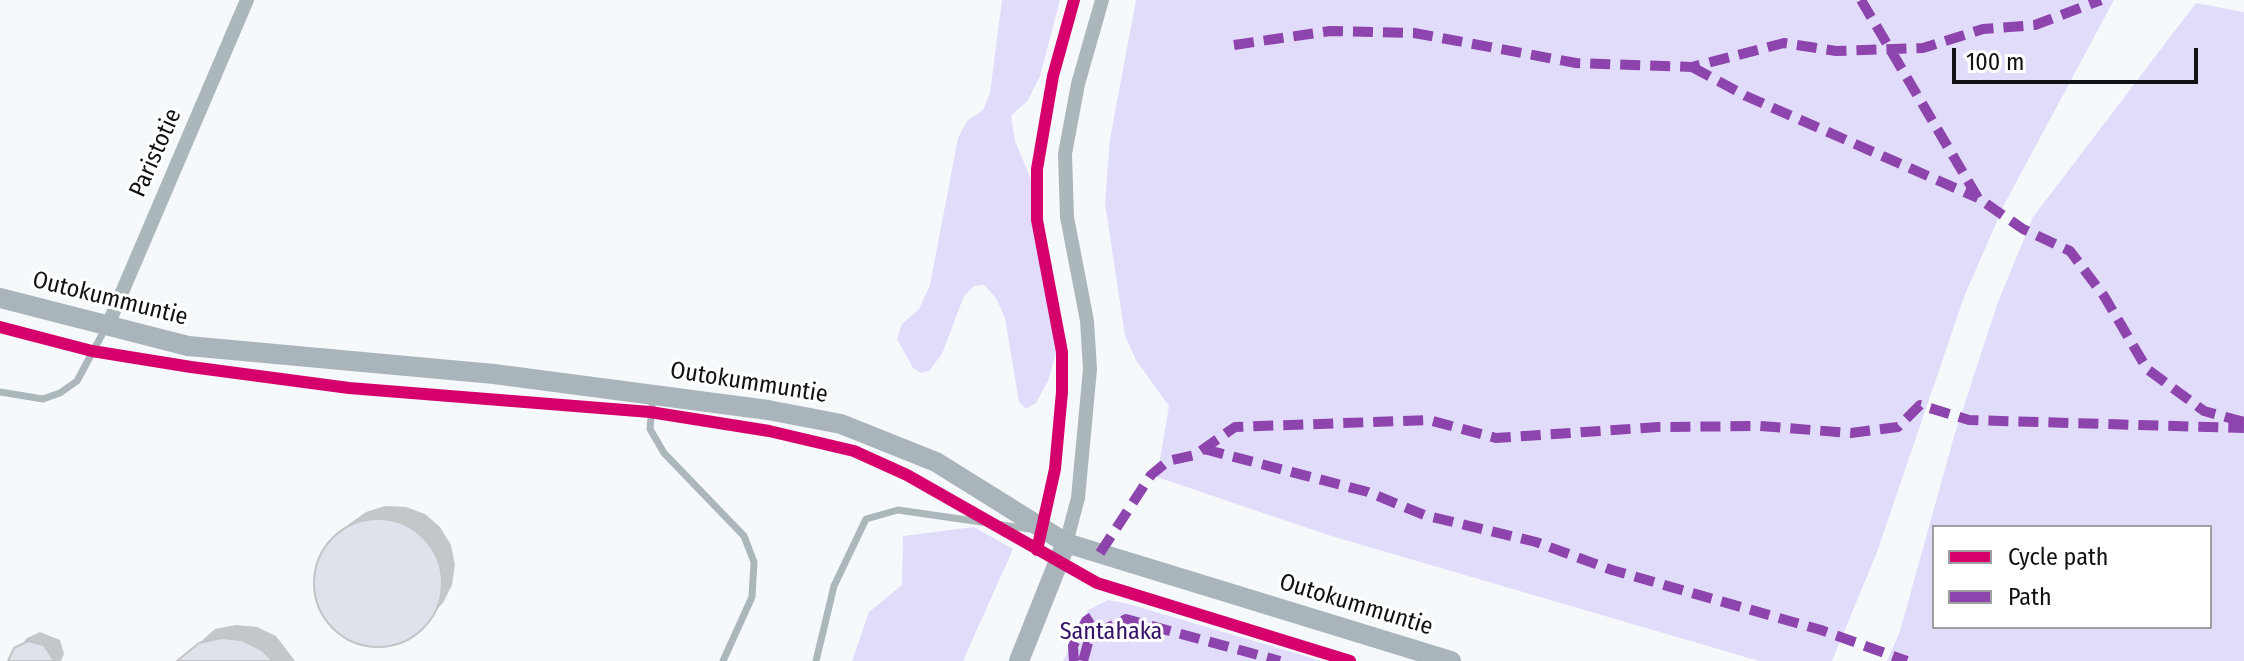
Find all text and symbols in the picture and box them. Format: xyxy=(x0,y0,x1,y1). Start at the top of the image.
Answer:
scale bar xyxy=(1956,32,2202,82)
text: 100 m xyxy=(1966,48,2024,76)
street label: Paristotie xyxy=(124,104,188,202)
street label: Outokummuntie xyxy=(29,266,191,332)
street label: Outokummuntie xyxy=(668,356,830,410)
legend xyxy=(1932,525,2212,629)
text: Cycle path xyxy=(2008,543,2108,571)
street label: Outokummuntie xyxy=(1276,568,1436,642)
text: Path xyxy=(2008,583,2052,611)
park label: Santahaka xyxy=(1060,618,1162,646)

